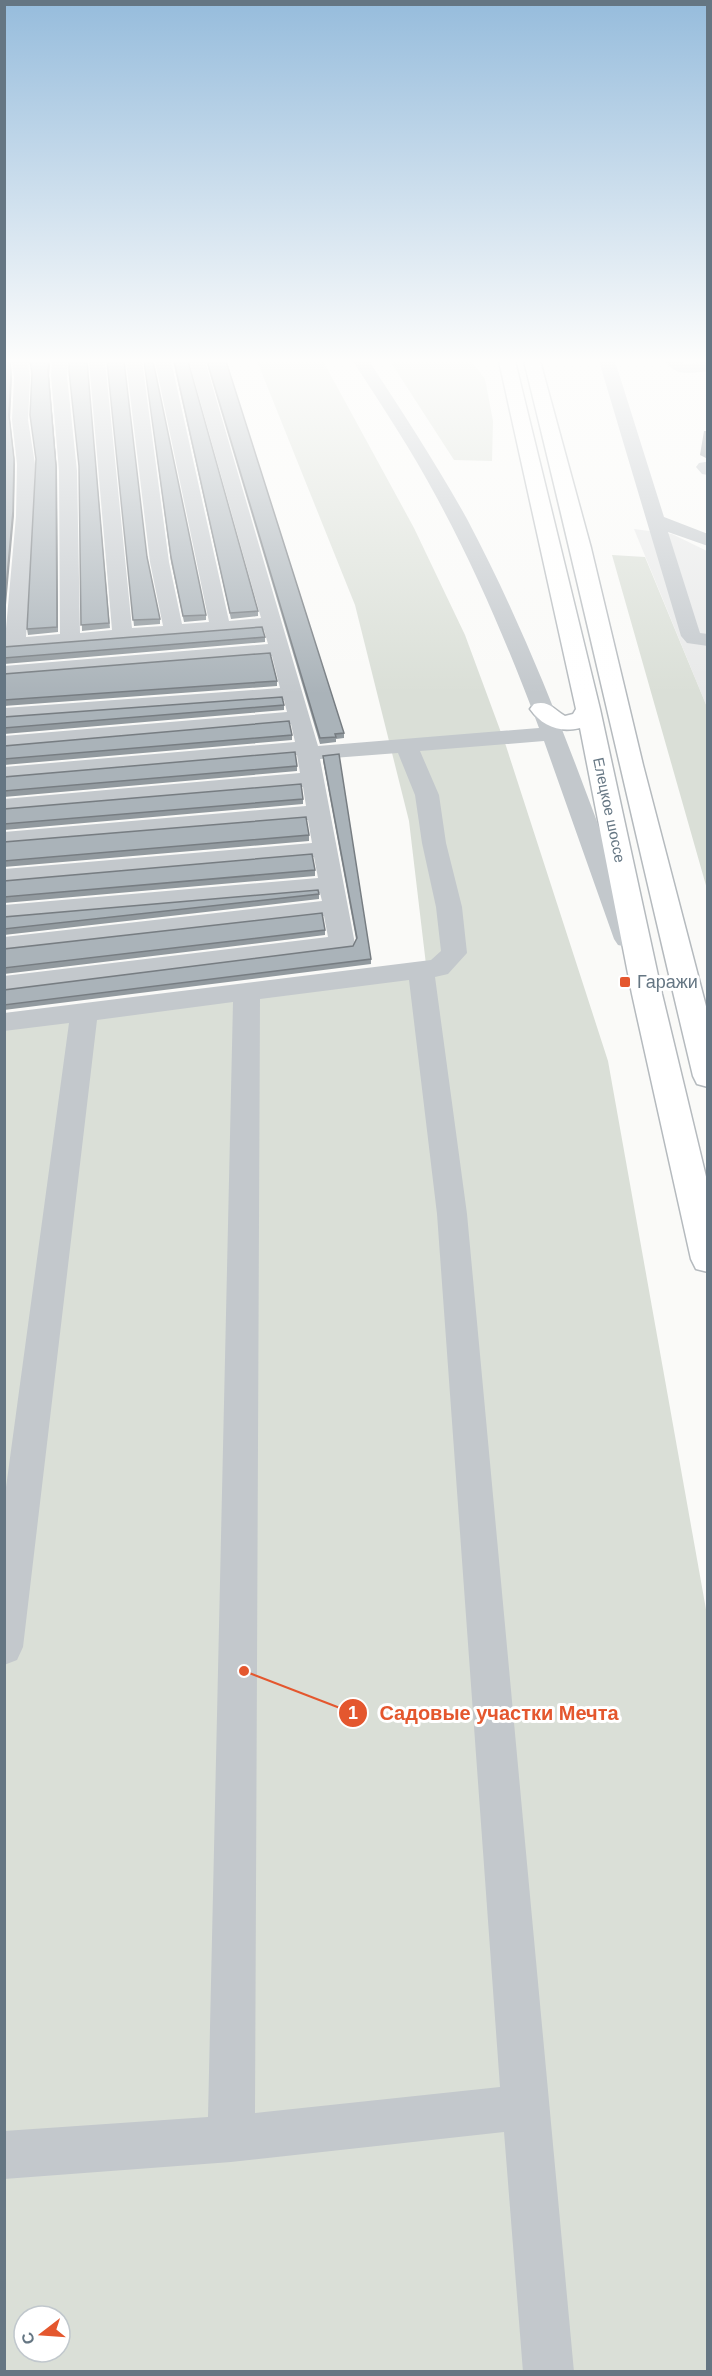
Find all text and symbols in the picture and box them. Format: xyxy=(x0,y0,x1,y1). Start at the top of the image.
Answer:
street label: Елецкое шоссе xyxy=(590,756,629,864)
place label: Гаражи xyxy=(637,972,698,992)
marker: Гаражи xyxy=(618,975,632,989)
callout: Садовые участки Мечта xyxy=(338,1694,631,1732)
text: Садовые участки Мечта xyxy=(379,1702,619,1724)
text: 1 xyxy=(348,1703,358,1723)
north arrow xyxy=(12,2304,72,2364)
text: С xyxy=(18,2330,38,2346)

